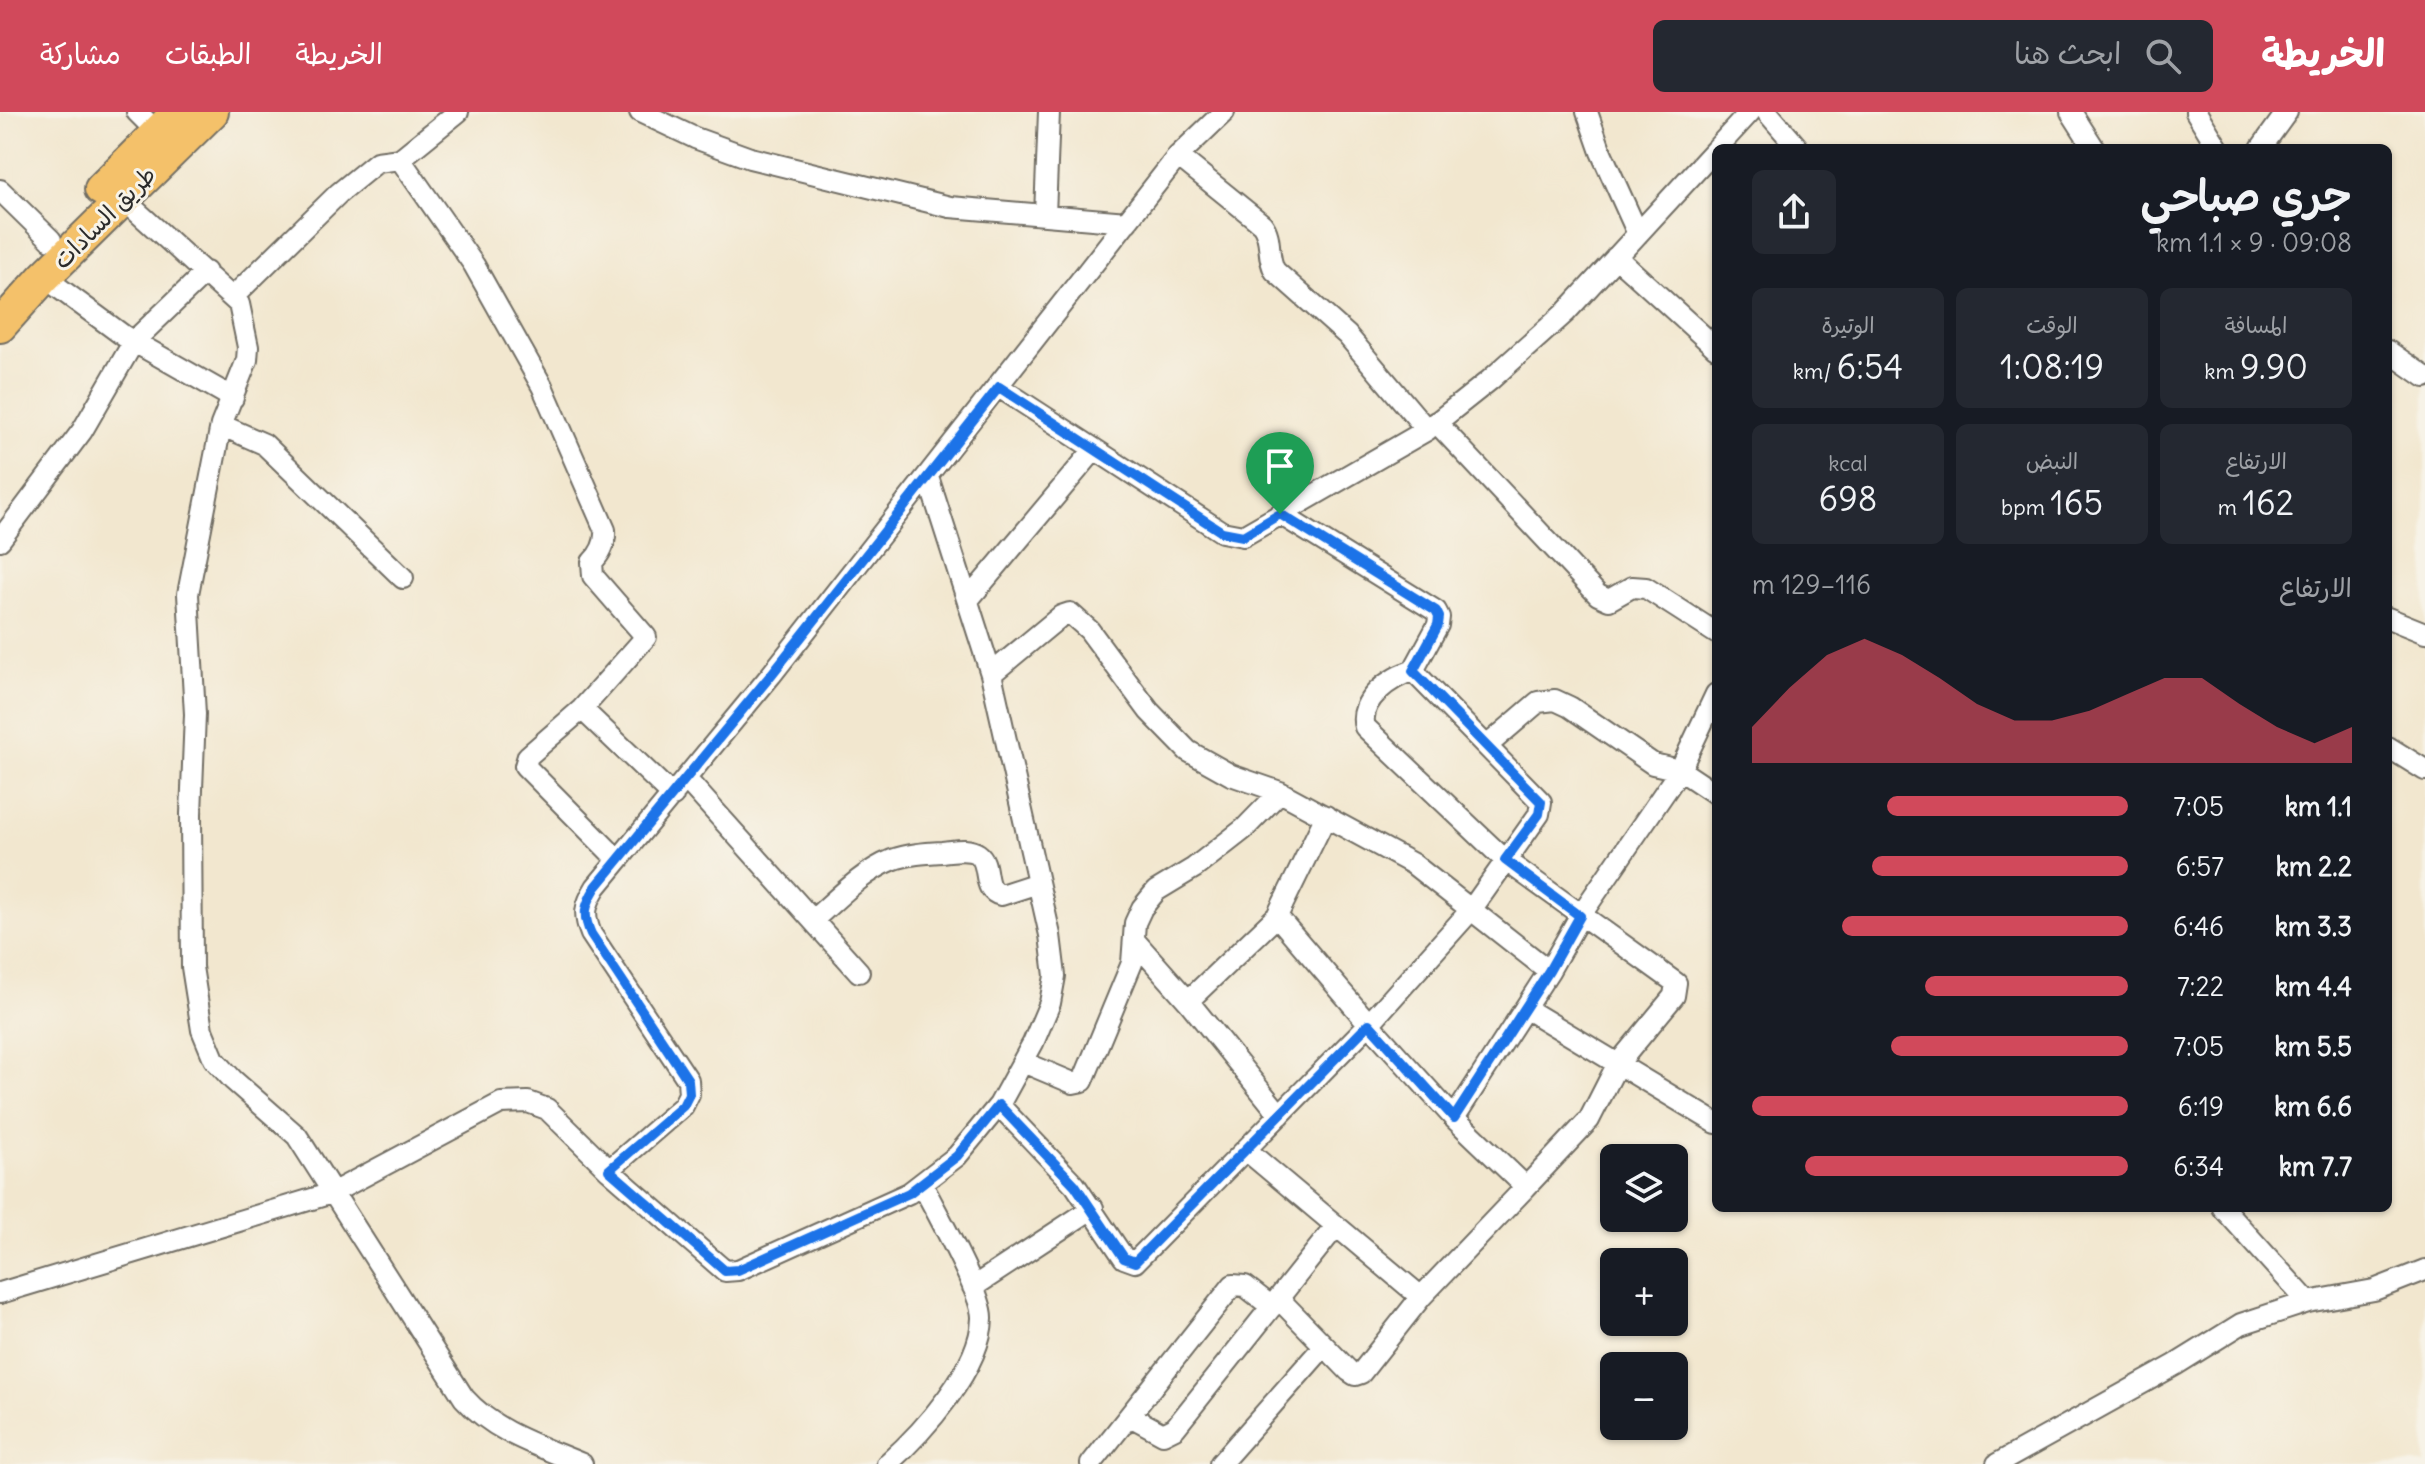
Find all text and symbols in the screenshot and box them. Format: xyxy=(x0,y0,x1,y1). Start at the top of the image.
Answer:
search box xyxy=(1653,20,2213,92)
text: الخريطة xyxy=(2261,30,2385,77)
text: ابحث هنا xyxy=(2014,34,2121,72)
icon: search xyxy=(2141,34,2185,78)
text: مشاركة xyxy=(40,36,121,72)
text: الطبقات xyxy=(165,36,251,72)
text: الخريطة xyxy=(295,36,383,72)
street label: طريق السادات xyxy=(46,159,162,275)
text: جري صباحي xyxy=(2140,168,2352,223)
button: share xyxy=(1752,170,1836,254)
text: 09:08 · 9 × 1.1 km xyxy=(2156,226,2352,259)
text: الوتيرة xyxy=(1821,311,1875,339)
text: الوقت xyxy=(2026,311,2078,339)
text: المسافة xyxy=(2225,311,2287,339)
text: 6:54 xyxy=(1837,345,1903,388)
text: 1:08:19 xyxy=(2000,345,2104,388)
text: 9.90 xyxy=(2240,345,2308,388)
text: /km xyxy=(1793,357,1837,385)
text: km xyxy=(2204,357,2240,385)
pin xyxy=(1246,432,1314,514)
icon: arrive xyxy=(1258,444,1302,488)
text: النبض xyxy=(2026,447,2078,475)
text: الارتفاع xyxy=(2225,447,2287,475)
text: kcal xyxy=(1828,449,1868,477)
text: 698 xyxy=(1819,477,1877,520)
text: 165 xyxy=(2050,481,2103,524)
text: 162 xyxy=(2242,481,2294,524)
text: bpm xyxy=(2001,493,2050,521)
text: m xyxy=(2218,493,2242,521)
text: 116–129 m xyxy=(1752,568,1871,601)
text: الارتفاع xyxy=(2279,571,2352,604)
text: 7:05 xyxy=(2173,790,2224,823)
text: 1.1 km xyxy=(2285,790,2352,823)
text: 6:57 xyxy=(2175,850,2224,883)
text: 2.2 km xyxy=(2276,850,2352,883)
text: 6:46 xyxy=(2173,910,2224,943)
text: 3.3 km xyxy=(2275,910,2352,943)
text: 7:22 xyxy=(2177,970,2224,1003)
text: 4.4 km xyxy=(2275,970,2352,1003)
text: 7:05 xyxy=(2173,1030,2224,1063)
text: 5.5 km xyxy=(2274,1030,2352,1063)
text: 6:19 xyxy=(2178,1090,2224,1123)
text: 6.6 km xyxy=(2274,1090,2352,1123)
map controls xyxy=(1600,1144,1688,1440)
button: layers xyxy=(1600,1144,1688,1232)
text: 6:34 xyxy=(2173,1150,2224,1183)
text: 7.7 km xyxy=(2279,1150,2352,1183)
button: + xyxy=(1600,1248,1688,1336)
button: − xyxy=(1600,1352,1688,1440)

